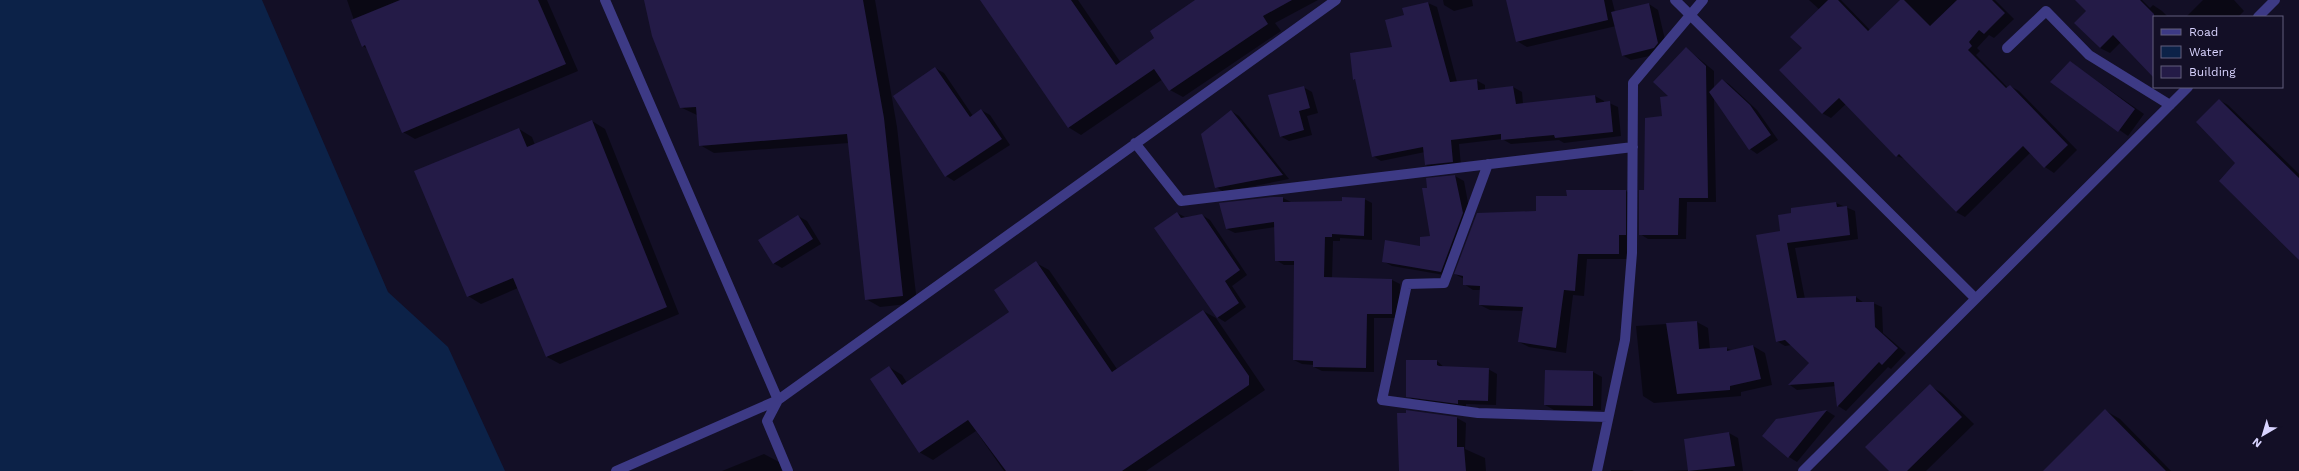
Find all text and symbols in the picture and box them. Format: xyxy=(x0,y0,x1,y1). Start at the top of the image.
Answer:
legend xyxy=(2153,16,2283,88)
text: Road xyxy=(2189,25,2218,39)
text: Water xyxy=(2189,45,2224,59)
text: Building xyxy=(2189,65,2236,79)
north arrow xyxy=(2243,415,2283,455)
text: N xyxy=(2250,435,2264,450)

